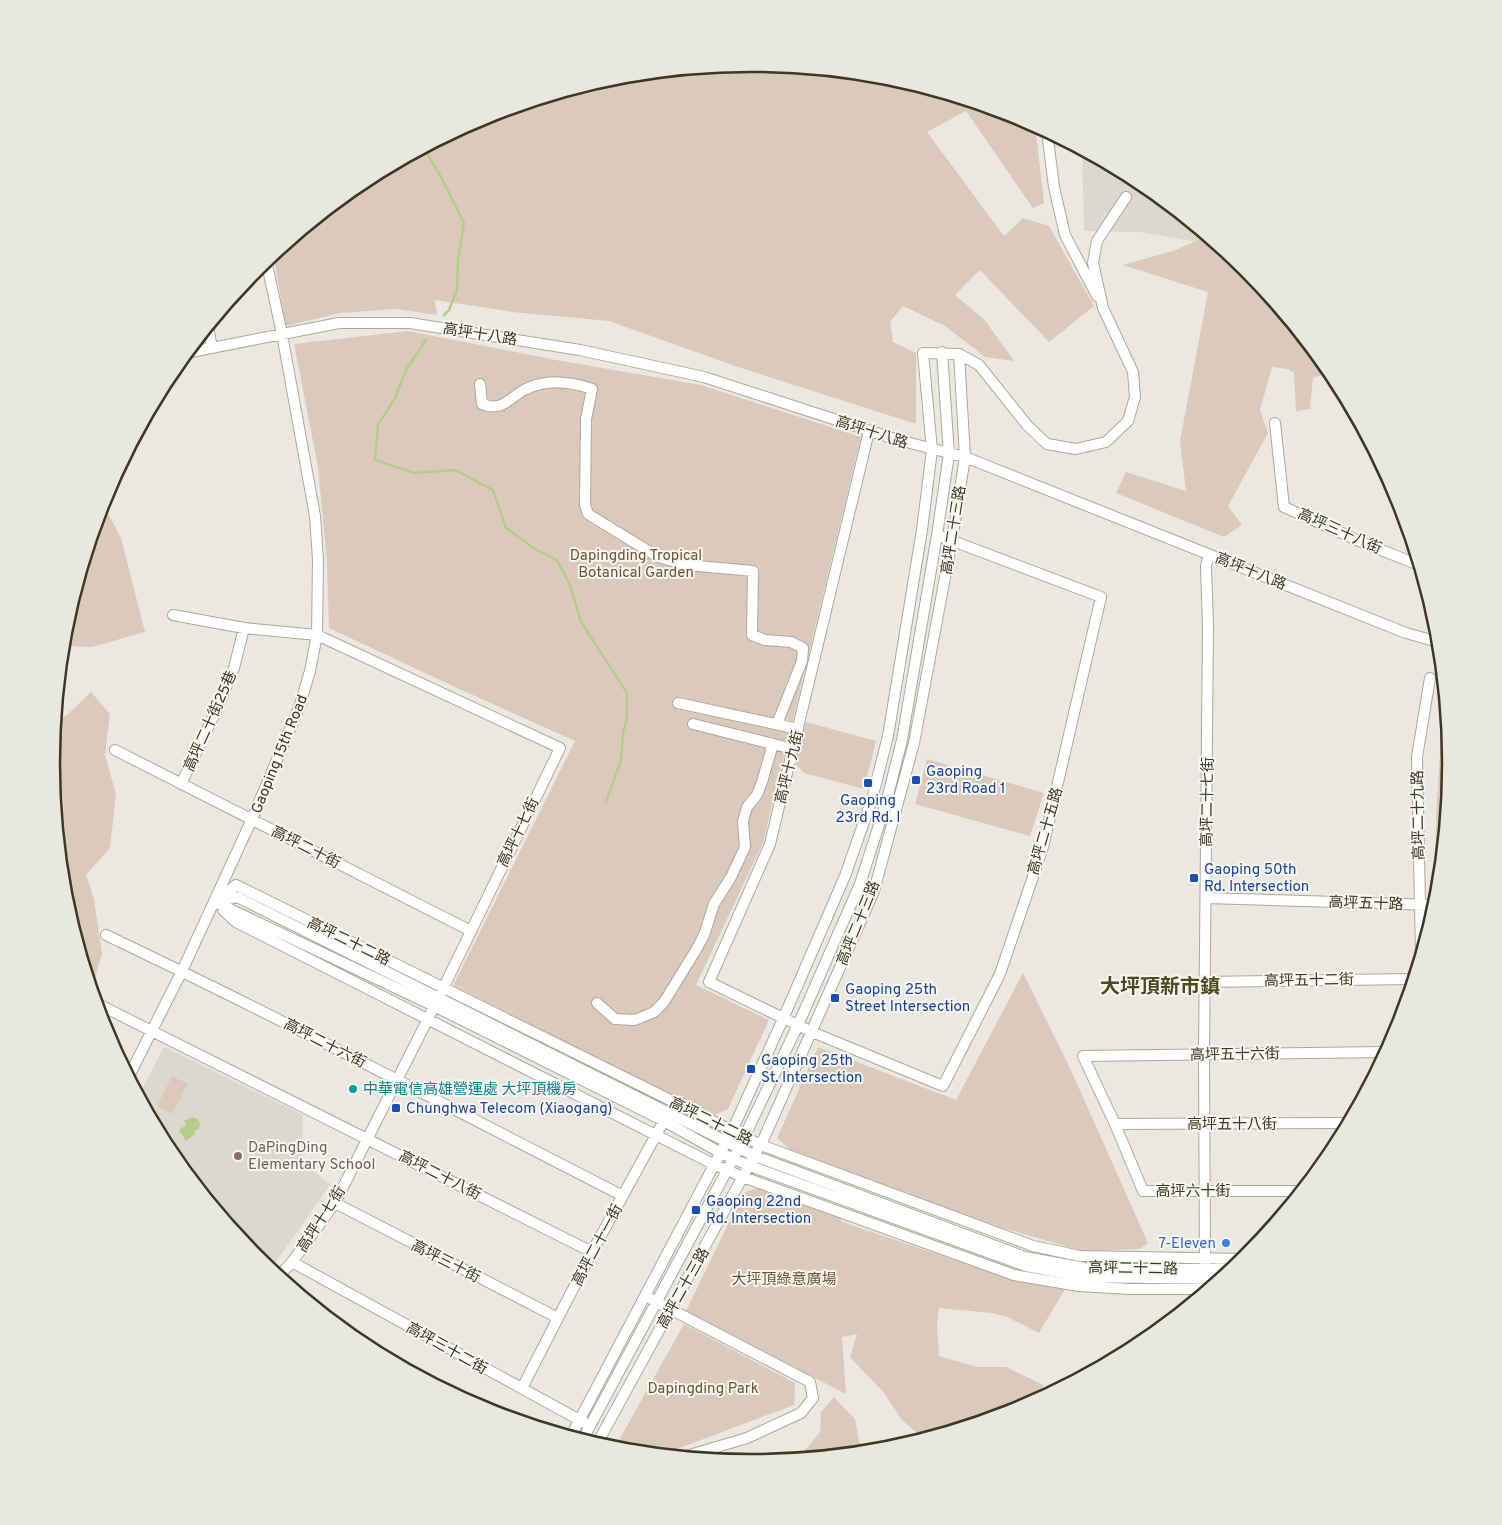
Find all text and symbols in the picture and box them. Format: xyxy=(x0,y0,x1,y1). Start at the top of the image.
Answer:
street label: 高坪十八路 xyxy=(441,320,518,351)
street label: 高坪十八路 xyxy=(833,413,910,454)
street label: 高坪二十三路 xyxy=(938,484,971,576)
street label: 高坪三十八街 xyxy=(1294,505,1384,559)
park label: Dapingding Tropical Botanical Garden xyxy=(570,547,702,583)
street label: 高坪十八路 xyxy=(1212,550,1289,595)
street label: 高坪二十街25巷 xyxy=(181,668,242,775)
street label: Gaoping 15th Road xyxy=(248,692,313,817)
street label: 高坪十九街 xyxy=(772,729,809,806)
street label: 高坪二十七街 xyxy=(1198,757,1219,847)
place label: Gaoping 23rd Road 1 xyxy=(926,763,1005,799)
street label: 高坪二十九路 xyxy=(1409,770,1430,860)
marker: Gaoping 23rd Road 1 xyxy=(910,774,922,786)
marker: Gaoping 23rd Rd. I xyxy=(862,777,874,789)
street label: 高坪二十五路 xyxy=(1025,786,1068,877)
place label: Gaoping 23rd Rd. I xyxy=(836,792,900,828)
street label: 高坪十七街 xyxy=(494,795,544,871)
street label: 高坪二十街 xyxy=(268,823,343,874)
place label: Gaoping 50th Rd. Intersection xyxy=(1204,861,1309,897)
marker: Gaoping 50th Rd. Intersection xyxy=(1188,872,1200,884)
street label: 高坪二十三路 xyxy=(834,878,885,969)
street label: 高坪五十路 xyxy=(1328,894,1404,915)
street label: 高坪二十二路 xyxy=(304,914,393,971)
street label: 高坪五十二街 xyxy=(1264,971,1354,992)
district label: 大坪頂新市鎮 xyxy=(1100,975,1220,1001)
place label: Gaoping 25th Street Intersection xyxy=(845,981,970,1017)
marker: Gaoping 25th Street Intersection xyxy=(829,992,841,1004)
street label: 高坪二十六街 xyxy=(280,1015,369,1073)
street label: 高坪五十六街 xyxy=(1190,1045,1280,1066)
place label: Gaoping 25th St. Intersection xyxy=(761,1052,862,1088)
marker: Gaoping 25th St. Intersection xyxy=(745,1063,757,1075)
place label: 中華電信高雄營運處 大坪頂機房 xyxy=(363,1081,577,1100)
marker: 中華電信高雄營運處 大坪頂機房 xyxy=(347,1083,359,1095)
street label: 高坪二十二路 xyxy=(666,1094,755,1151)
place label: Chunghwa Telecom (Xiaogang) xyxy=(406,1100,612,1119)
marker: Chunghwa Telecom (Xiaogang) xyxy=(390,1102,402,1114)
street label: 高坪五十八街 xyxy=(1187,1116,1277,1135)
place label: DaPingDing Elementary School xyxy=(248,1139,375,1175)
street label: 高坪二十八街 xyxy=(395,1147,484,1205)
marker: DaPingDing Elementary School xyxy=(232,1150,244,1162)
street label: 高坪十七街 xyxy=(294,1183,351,1256)
street label: 高坪六十街 xyxy=(1155,1183,1231,1202)
place label: Gaoping 22nd Rd. Intersection xyxy=(706,1193,811,1229)
street label: 高坪二十一街 xyxy=(569,1202,628,1290)
marker: Gaoping 22nd Rd. Intersection xyxy=(690,1204,702,1216)
place label: 7-Eleven xyxy=(1158,1235,1216,1254)
street label: 高坪三十街 xyxy=(408,1237,483,1288)
marker: 7-Eleven xyxy=(1220,1237,1232,1249)
street label: 高坪二十三路 xyxy=(654,1245,714,1333)
street label: 高坪二十二路 xyxy=(1088,1259,1178,1280)
park label: 大坪頂綠意廣場 xyxy=(731,1271,837,1290)
street label: 高坪三十二街 xyxy=(402,1319,490,1379)
park label: Dapingding Park xyxy=(647,1380,759,1399)

